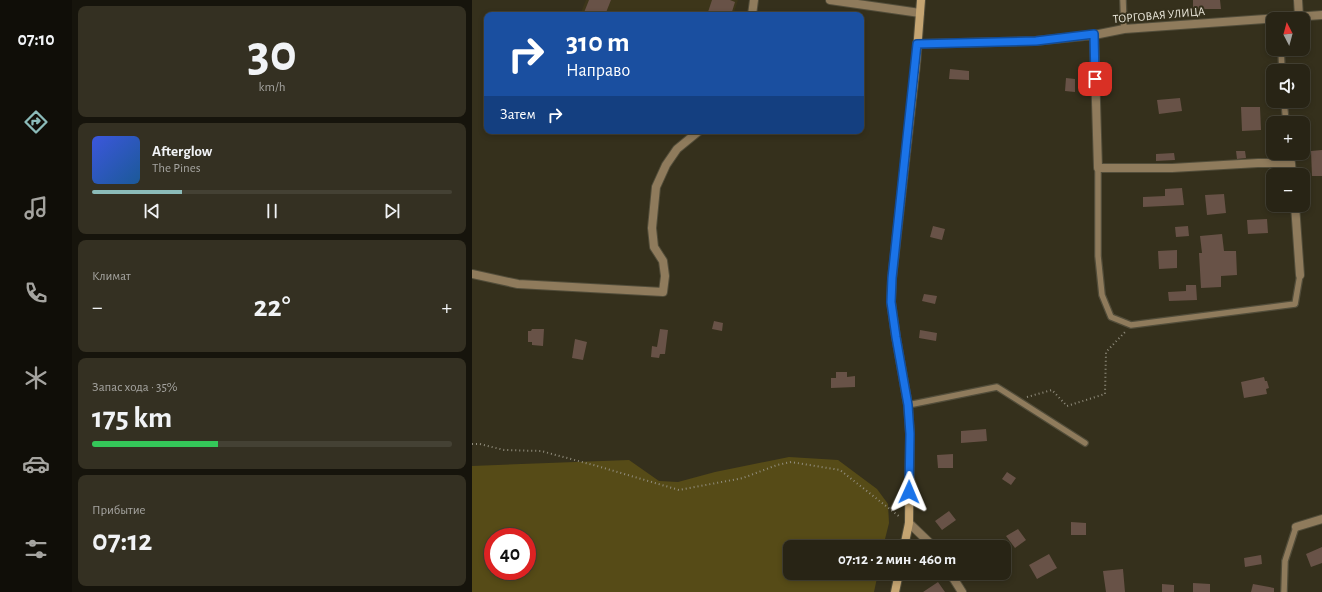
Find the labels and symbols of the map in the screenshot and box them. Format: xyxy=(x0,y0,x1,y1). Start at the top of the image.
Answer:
street label: ТОРГОВАЯ УЛИЦА xyxy=(1112,5,1206,25)
north arrow xyxy=(1266,12,1310,56)
pin xyxy=(1078,62,1112,96)
position arrow xyxy=(888,471,930,513)
speed limit sign: 40 xyxy=(484,528,536,580)

